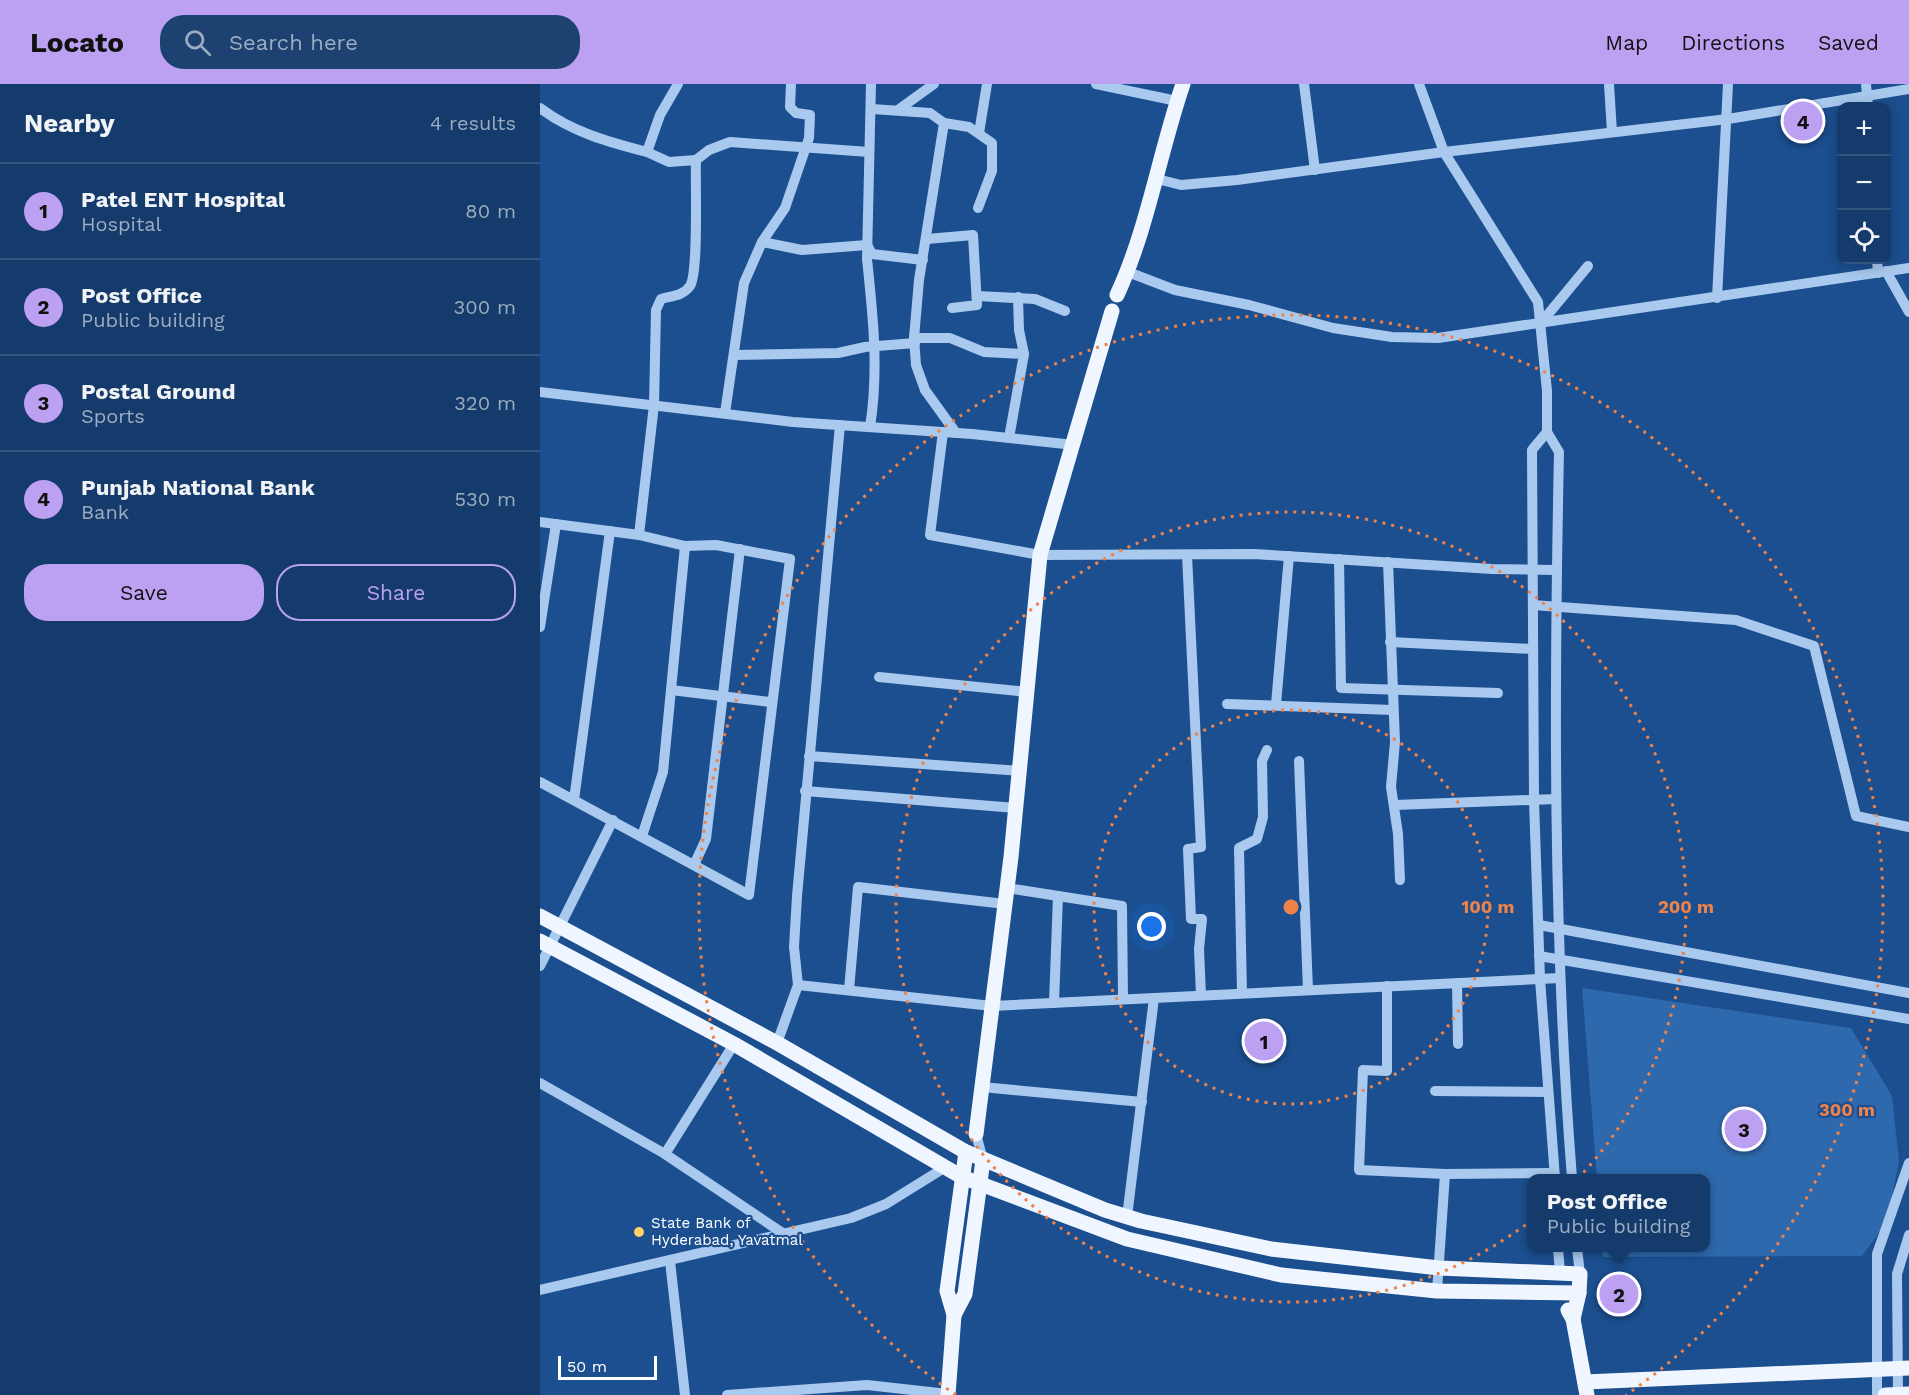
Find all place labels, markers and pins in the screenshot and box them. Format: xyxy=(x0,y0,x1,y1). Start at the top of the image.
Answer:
pin: 4 xyxy=(1784,99,1822,144)
centre of rings xyxy=(1281,897,1301,917)
pin: 1 xyxy=(1244,1018,1284,1064)
pin: 3 xyxy=(1724,1106,1764,1152)
place label: State Bank of Hyderabad, Yavatmal xyxy=(651,1214,803,1249)
marker: State Bank of Hyderabad, Yavatmal xyxy=(632,1225,646,1239)
pin: 2 xyxy=(1600,1272,1638,1316)

